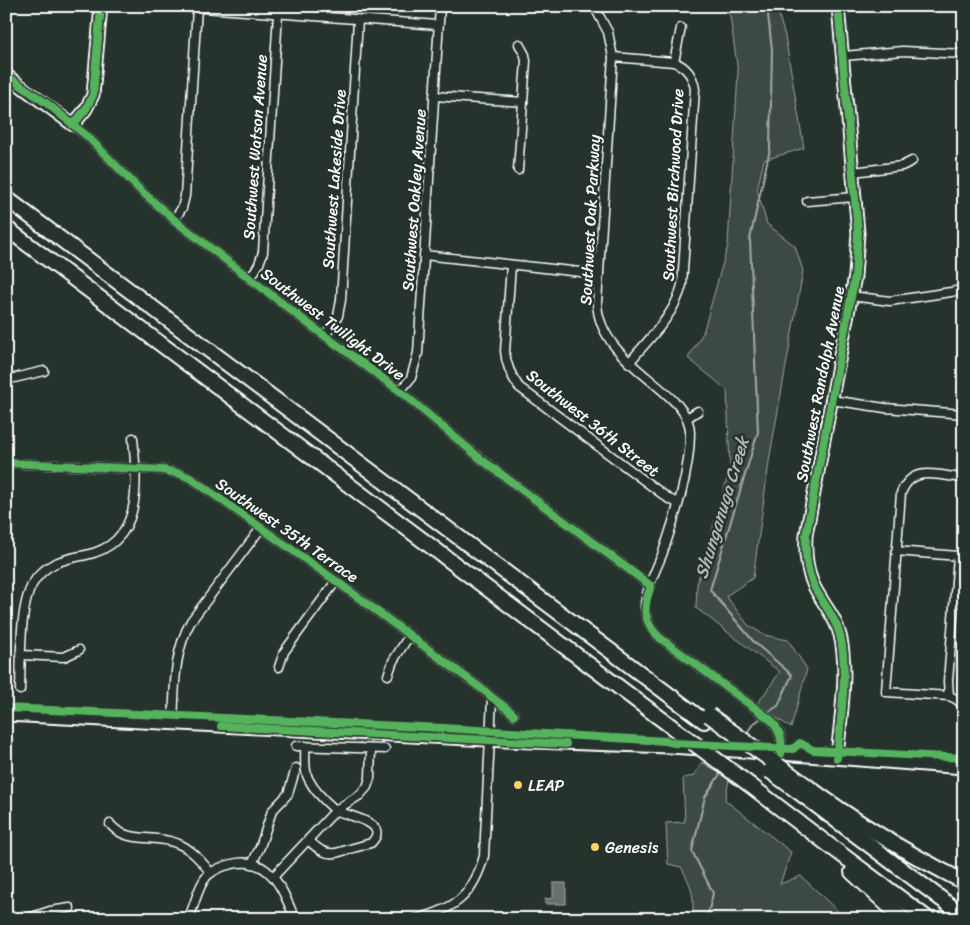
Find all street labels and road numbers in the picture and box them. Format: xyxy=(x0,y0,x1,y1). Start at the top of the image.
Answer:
street label: Southwest Watson Avenue xyxy=(234,53,276,241)
street label: Southwest Lakeside Drive xyxy=(313,88,355,270)
street label: Southwest Birchwood Drive xyxy=(653,88,693,282)
street label: Southwest Oakley Avenue xyxy=(393,108,435,292)
street label: Southwest Oak Parkway xyxy=(571,133,609,306)
street label: Southwest Twilight Drive xyxy=(254,260,412,388)
street label: Southwest Randolph Avenue xyxy=(787,283,853,484)
street label: Southwest 36th Street xyxy=(520,361,666,485)
street label: Southwest 35th Terrace xyxy=(209,470,365,591)

